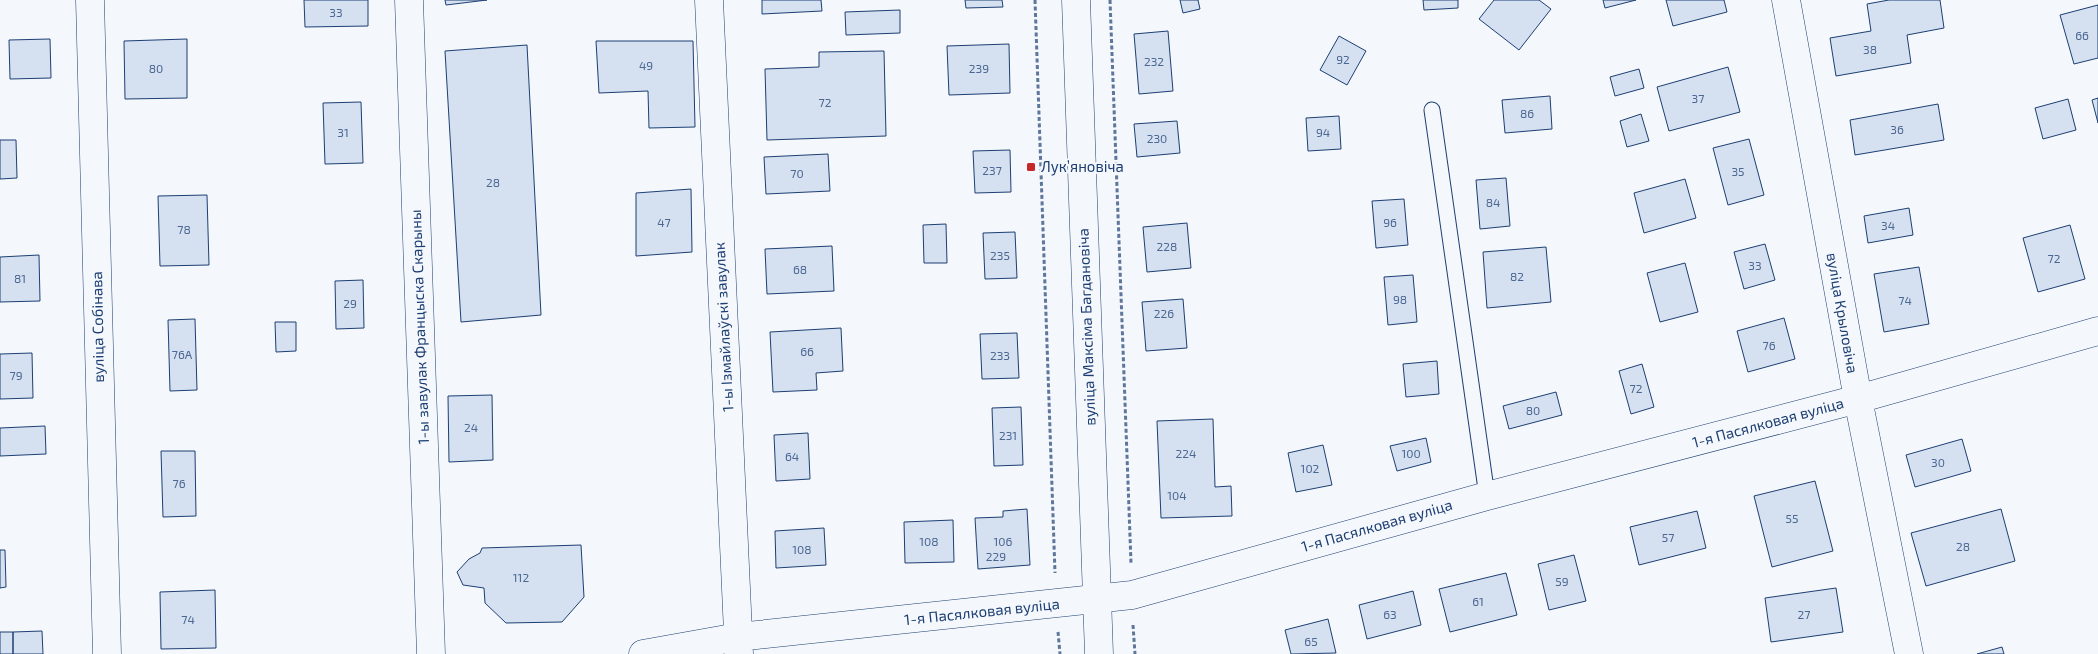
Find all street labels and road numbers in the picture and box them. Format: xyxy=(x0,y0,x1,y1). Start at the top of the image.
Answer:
street label: 1-ы завулак Францыска Скарыны xyxy=(406,209,433,445)
street label: вуліца Максіма Багдановіча xyxy=(1074,228,1099,426)
street label: 1-ы Ізмайлаўскі завулак xyxy=(710,242,737,412)
street label: вуліца Крыловіча xyxy=(1823,251,1862,375)
street label: вуліца Собінава xyxy=(87,271,108,383)
street label: 1-я Пасялковая вуліца xyxy=(1690,393,1846,452)
street label: 1-я Пасялковая вуліца xyxy=(1299,495,1455,556)
street label: 1-я Пасялковая вуліца xyxy=(903,594,1061,629)

